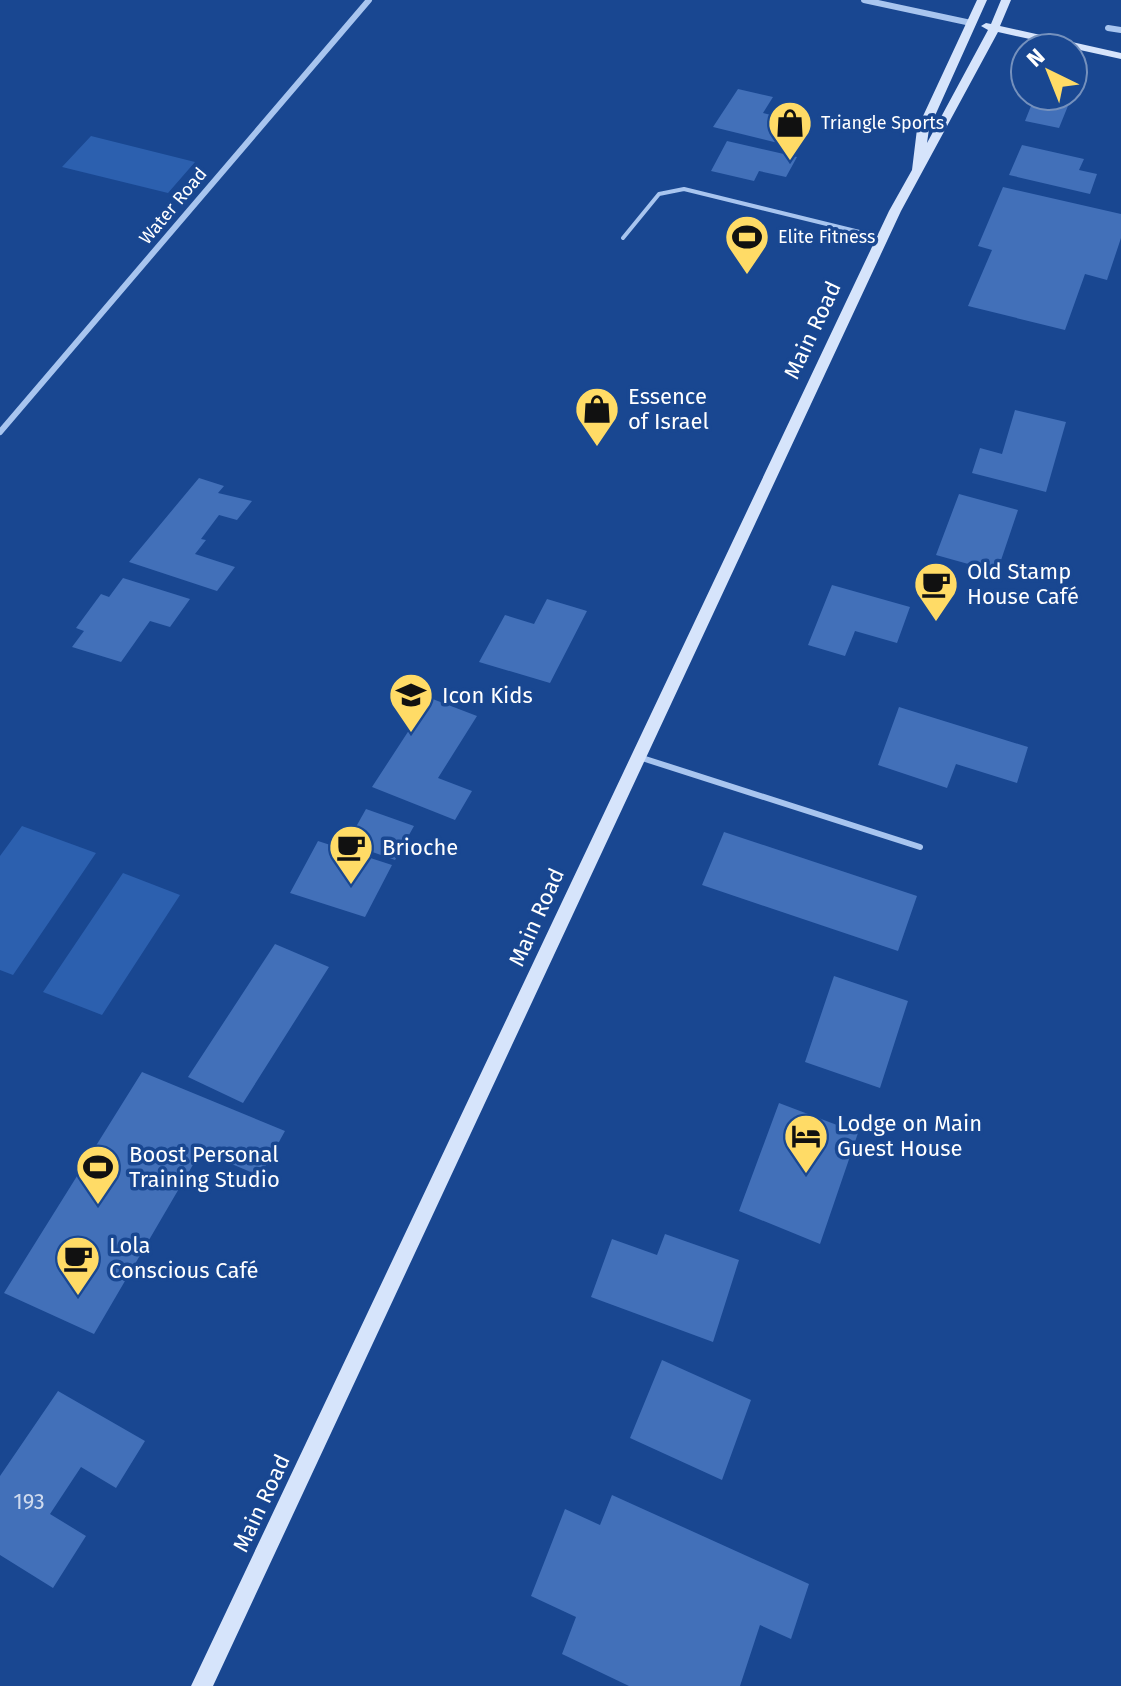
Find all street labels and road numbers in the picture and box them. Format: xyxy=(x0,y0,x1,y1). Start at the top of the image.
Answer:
street label: Water Road xyxy=(135,163,211,249)
street label: Main Road xyxy=(778,277,847,383)
street label: Main Road xyxy=(503,864,570,971)
street label: Main Road xyxy=(227,1450,296,1556)

